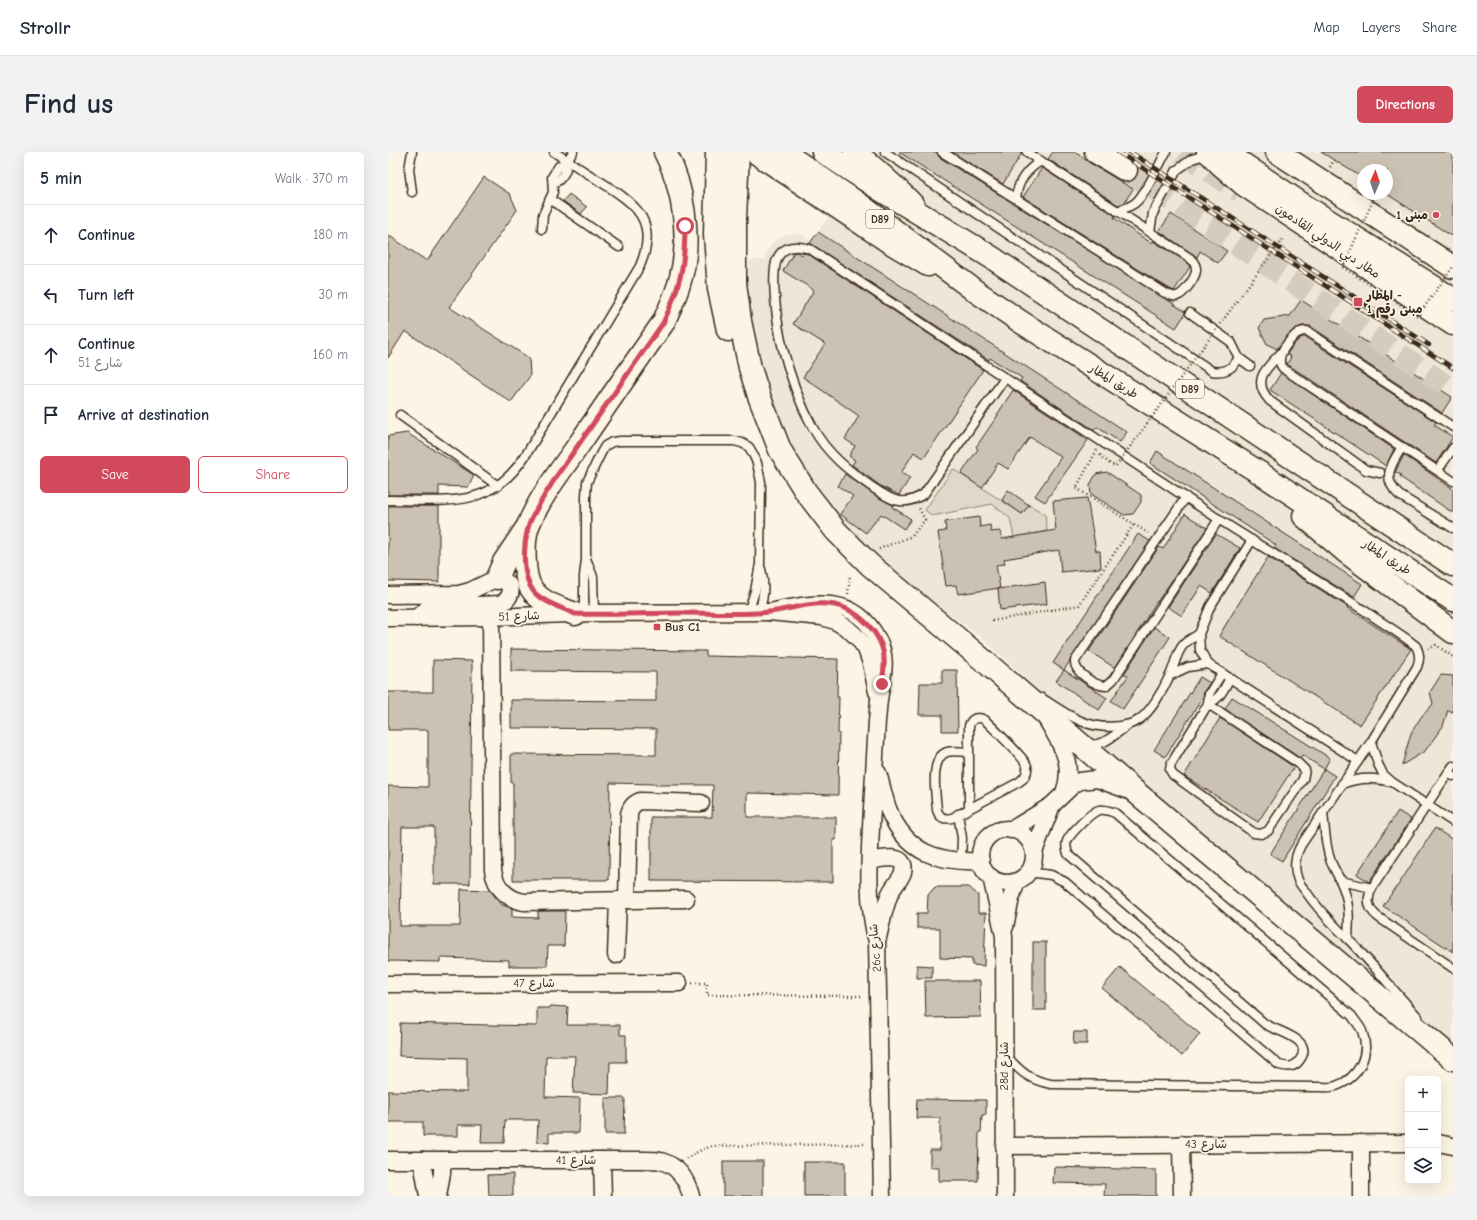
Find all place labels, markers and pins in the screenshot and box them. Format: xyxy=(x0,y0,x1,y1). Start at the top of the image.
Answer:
place label: مبنى 1 xyxy=(1396,208,1428,223)
marker: مبنى 1 xyxy=(1431,210,1441,220)
place label: المطار - مبنى رقم 1 xyxy=(1366,288,1422,318)
marker: المطار - مبنى رقم 1 xyxy=(1352,296,1364,308)
place label: Bus C1 xyxy=(665,620,700,634)
marker: Bus C1 xyxy=(652,622,662,632)

